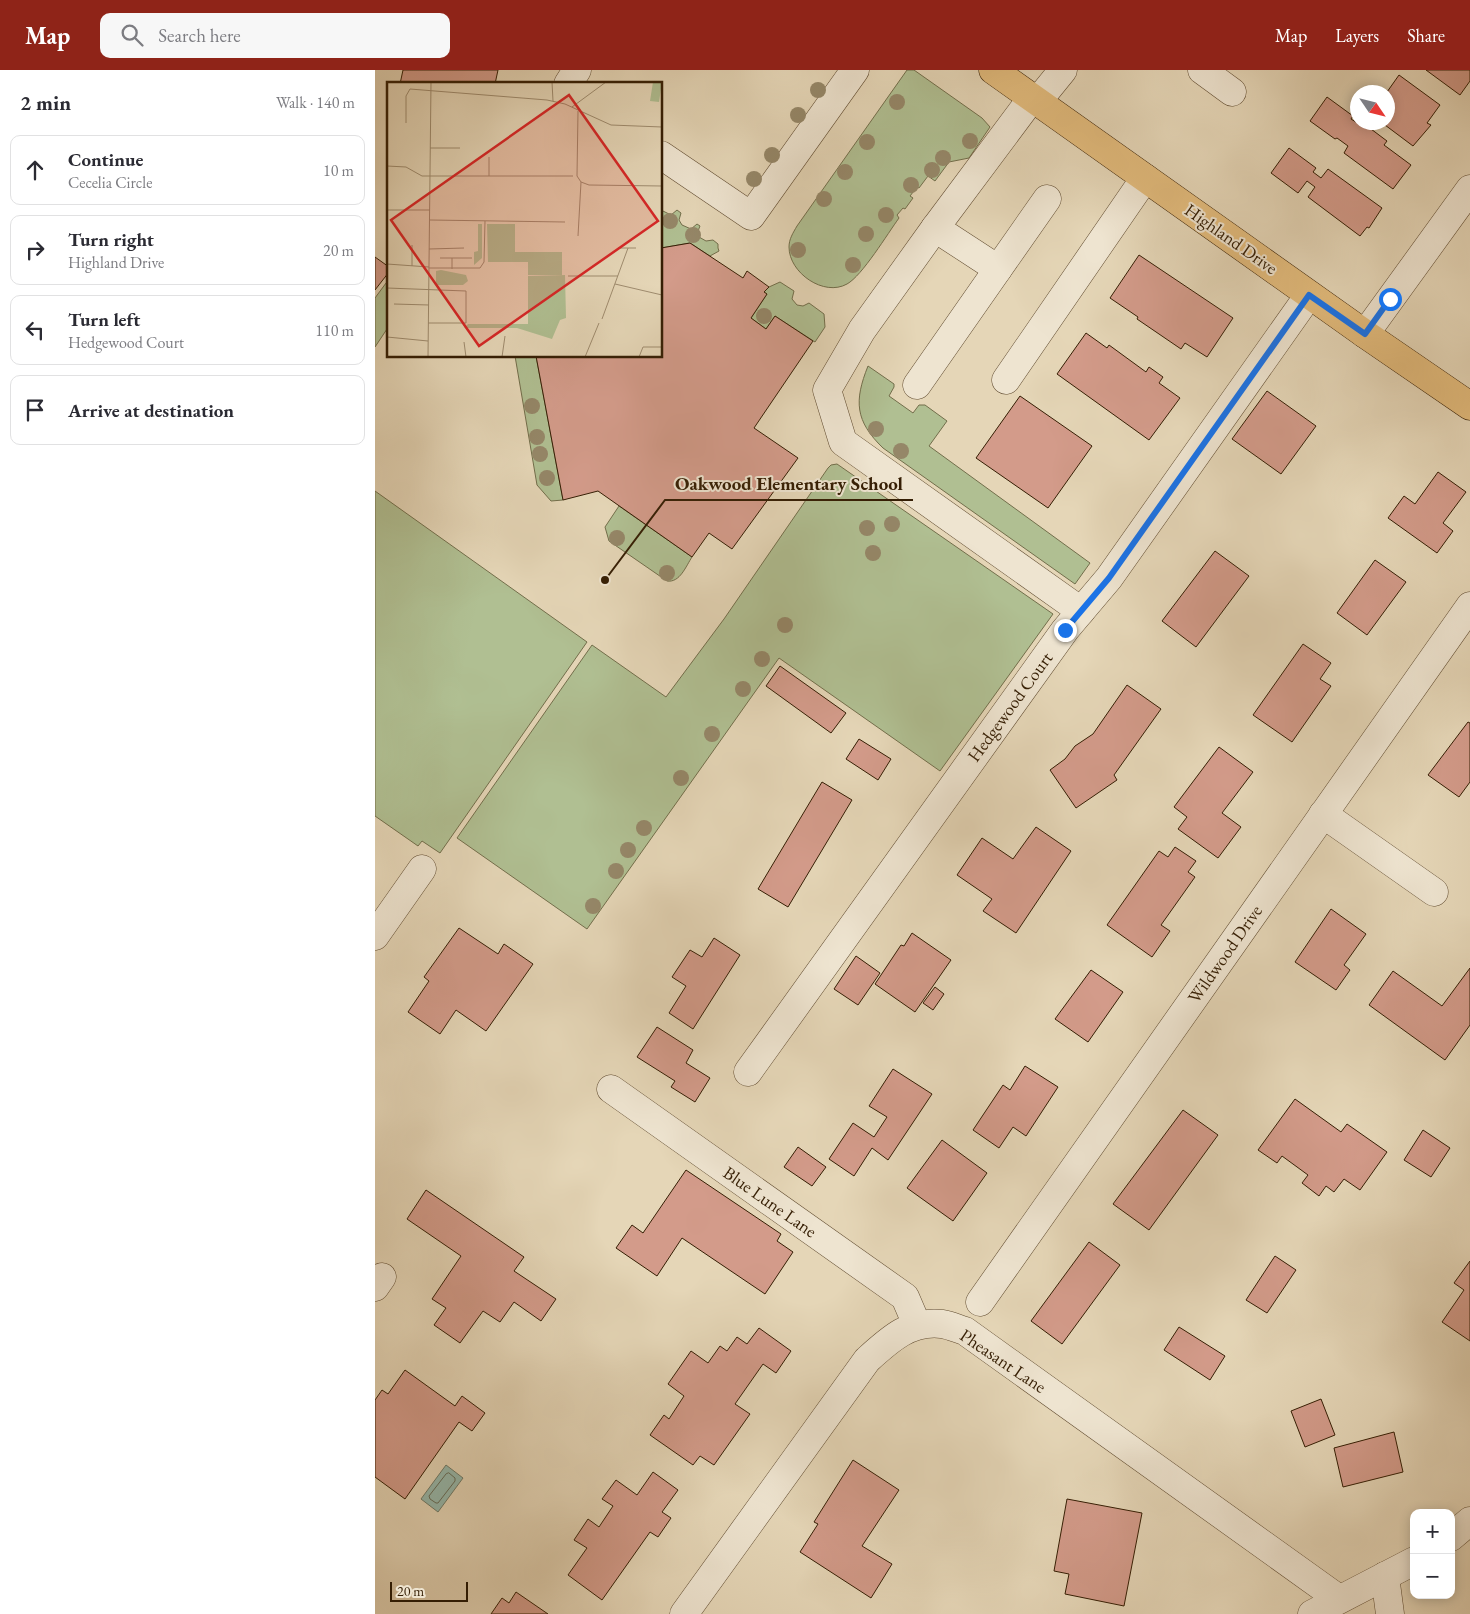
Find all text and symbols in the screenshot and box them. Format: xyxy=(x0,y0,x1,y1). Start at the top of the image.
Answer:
search box xyxy=(100,13,450,58)
text: Map xyxy=(25,20,70,51)
icon: search xyxy=(118,21,146,49)
text: Search here xyxy=(158,23,241,48)
text: Map xyxy=(1275,24,1307,47)
text: Layers xyxy=(1335,24,1379,47)
text: Share xyxy=(1407,24,1445,47)
inset map xyxy=(387,82,663,358)
north arrow xyxy=(1350,85,1395,130)
text: 2 min xyxy=(20,89,71,116)
text: Walk · 140 m xyxy=(276,92,355,113)
text: Continue xyxy=(68,147,143,172)
icon: ahead xyxy=(21,156,49,184)
text: 10 m xyxy=(323,160,354,181)
text: Cecelia Circle xyxy=(68,172,152,193)
street label: Highland Drive xyxy=(1180,198,1282,279)
text: Turn right xyxy=(68,227,154,252)
icon: right xyxy=(21,236,49,264)
text: 20 m xyxy=(323,240,354,261)
text: Highland Drive xyxy=(68,252,164,273)
route start xyxy=(1379,288,1402,311)
text: Turn left xyxy=(68,307,140,332)
icon: left xyxy=(21,316,49,344)
text: 110 m xyxy=(315,320,354,341)
text: Hedgewood Court xyxy=(68,332,184,353)
icon: arrive xyxy=(21,396,49,424)
text: Arrive at destination xyxy=(68,398,234,423)
callout: Oakwood Elementary School xyxy=(665,466,913,500)
text: Oakwood Elementary School xyxy=(675,471,904,496)
route end xyxy=(1054,619,1077,642)
street label: Hedgewood Court xyxy=(962,647,1057,766)
street label: Wildwood Drive xyxy=(1182,900,1267,1007)
street label: Blue Lune Lane xyxy=(719,1161,822,1242)
street label: Pheasant Lane xyxy=(956,1323,1051,1398)
map controls xyxy=(1410,1509,1455,1599)
button: + xyxy=(1410,1509,1455,1554)
button: − xyxy=(1410,1554,1455,1599)
scale bar xyxy=(390,1579,467,1602)
text: 20 m xyxy=(397,1582,424,1600)

